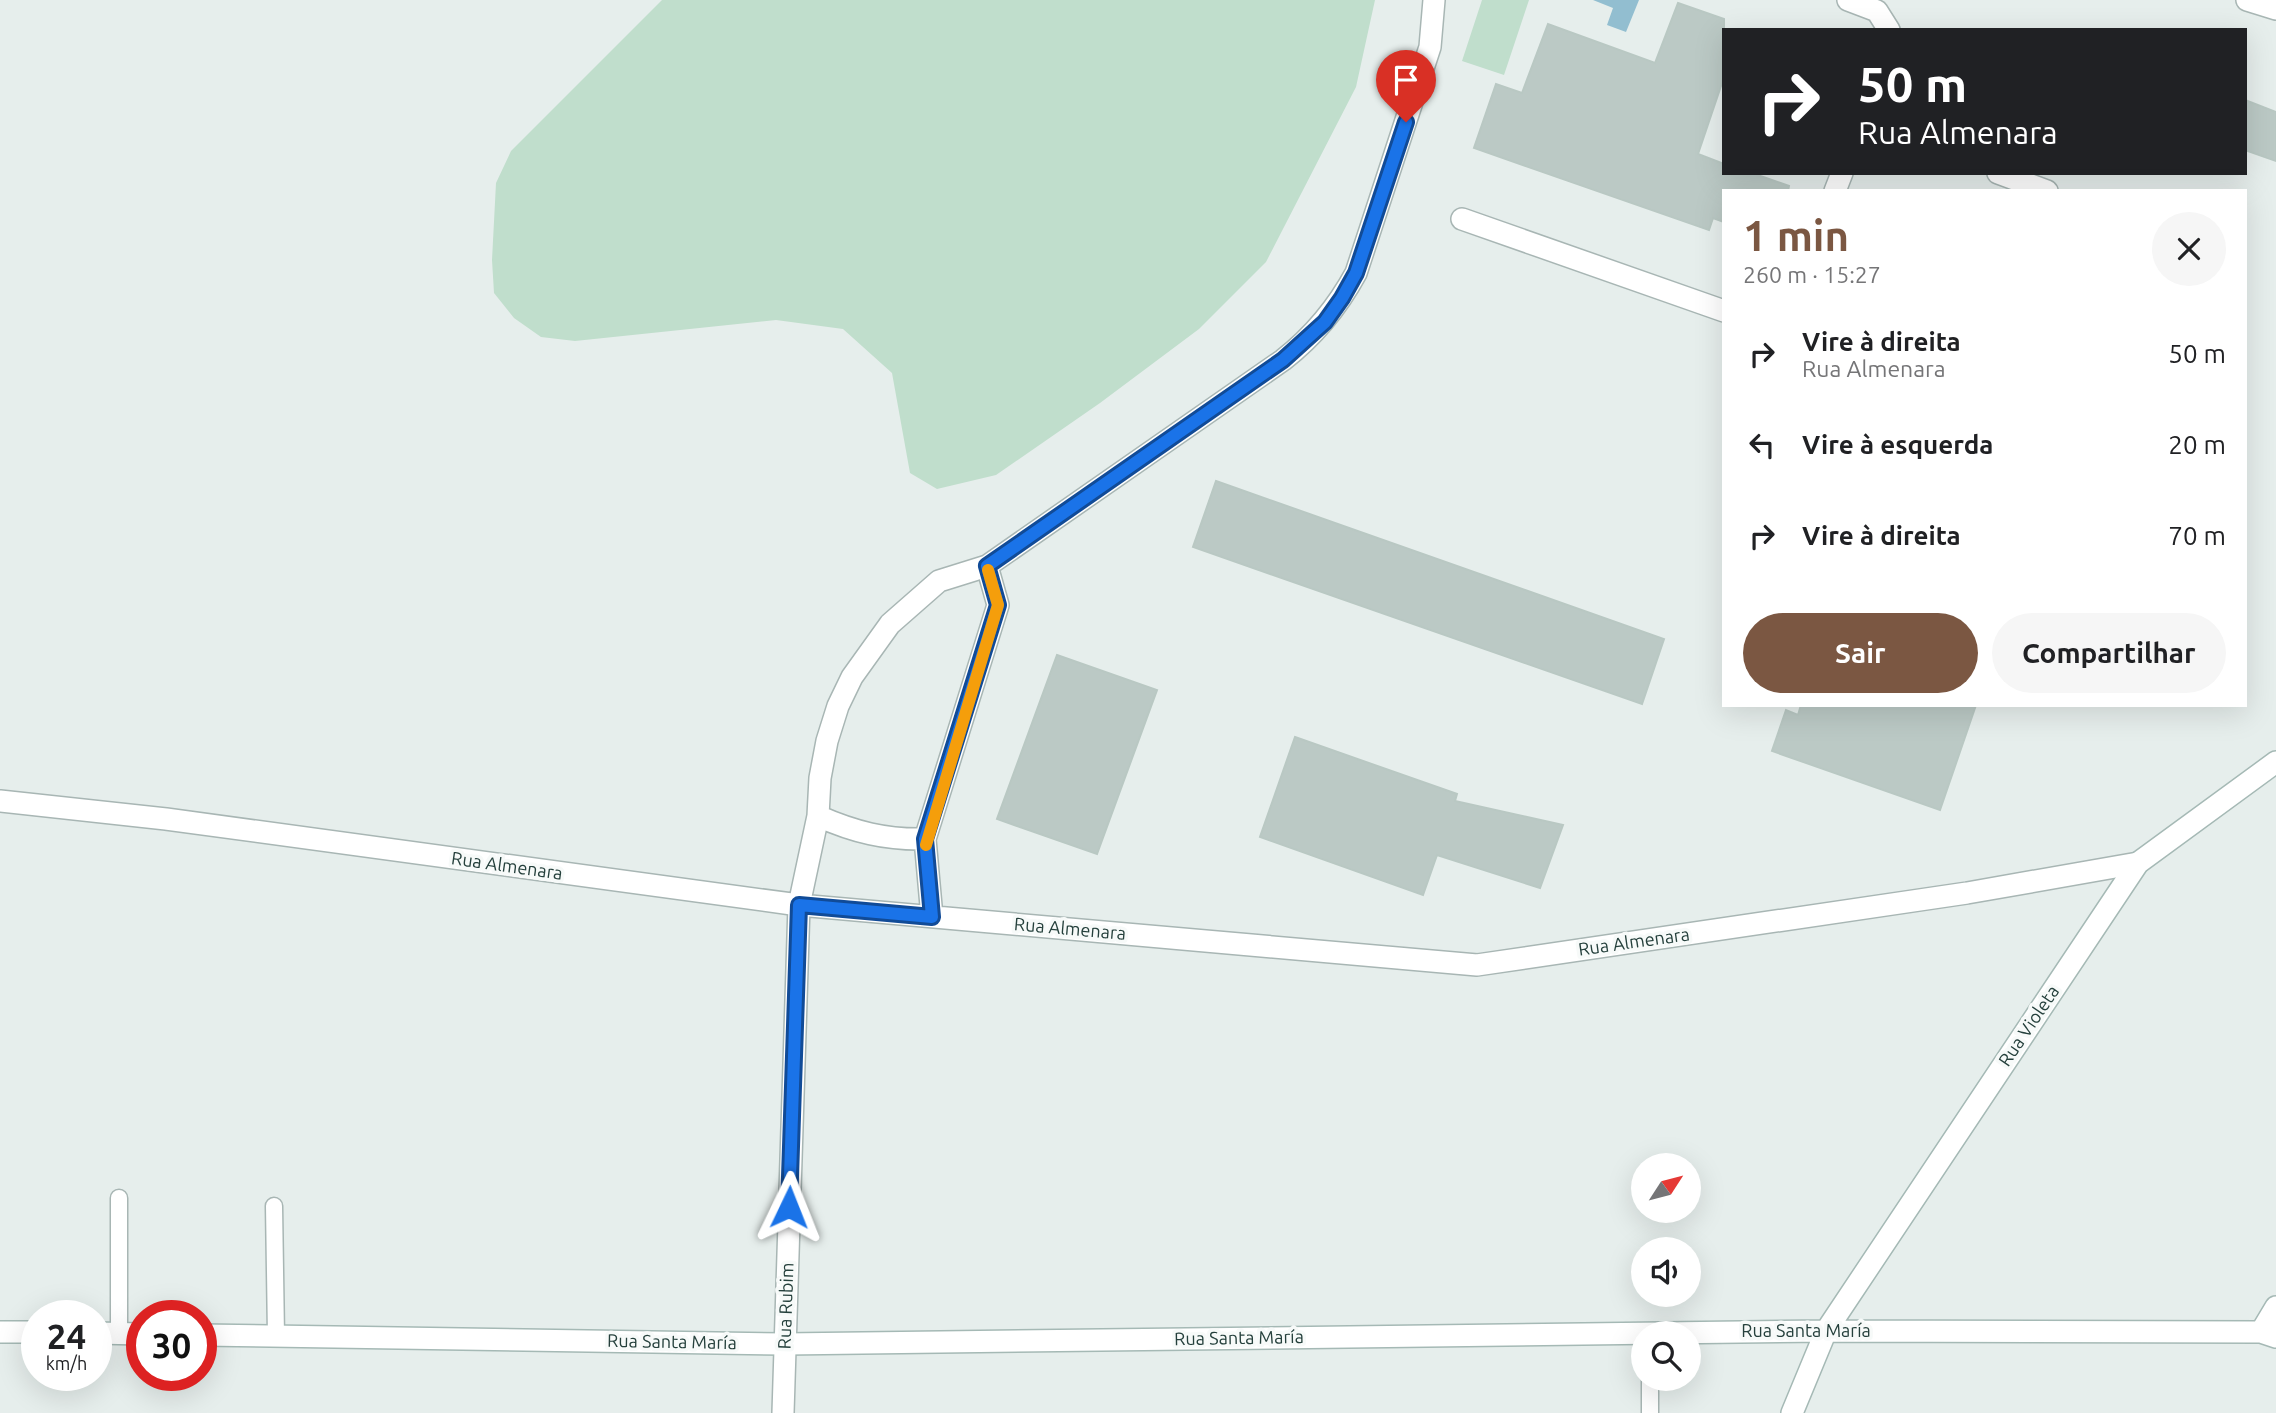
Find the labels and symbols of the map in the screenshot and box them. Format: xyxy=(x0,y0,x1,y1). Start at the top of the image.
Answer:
pin xyxy=(1376,50,1436,122)
street label: Rua Almenara xyxy=(450,847,564,883)
street label: Rua Almenara xyxy=(1013,913,1127,943)
street label: Rua Almenara xyxy=(1577,923,1691,959)
street label: Rua Violeta xyxy=(1994,981,2062,1069)
north arrow xyxy=(1631,1153,1701,1223)
position arrow xyxy=(752,1170,826,1244)
street label: Rua Rubim xyxy=(773,1262,797,1350)
speed limit sign: 30 xyxy=(126,1300,217,1391)
street label: Rua Santa María xyxy=(1741,1320,1871,1340)
street label: Rua Santa María xyxy=(1174,1326,1304,1348)
street label: Rua Santa María xyxy=(607,1330,737,1352)

